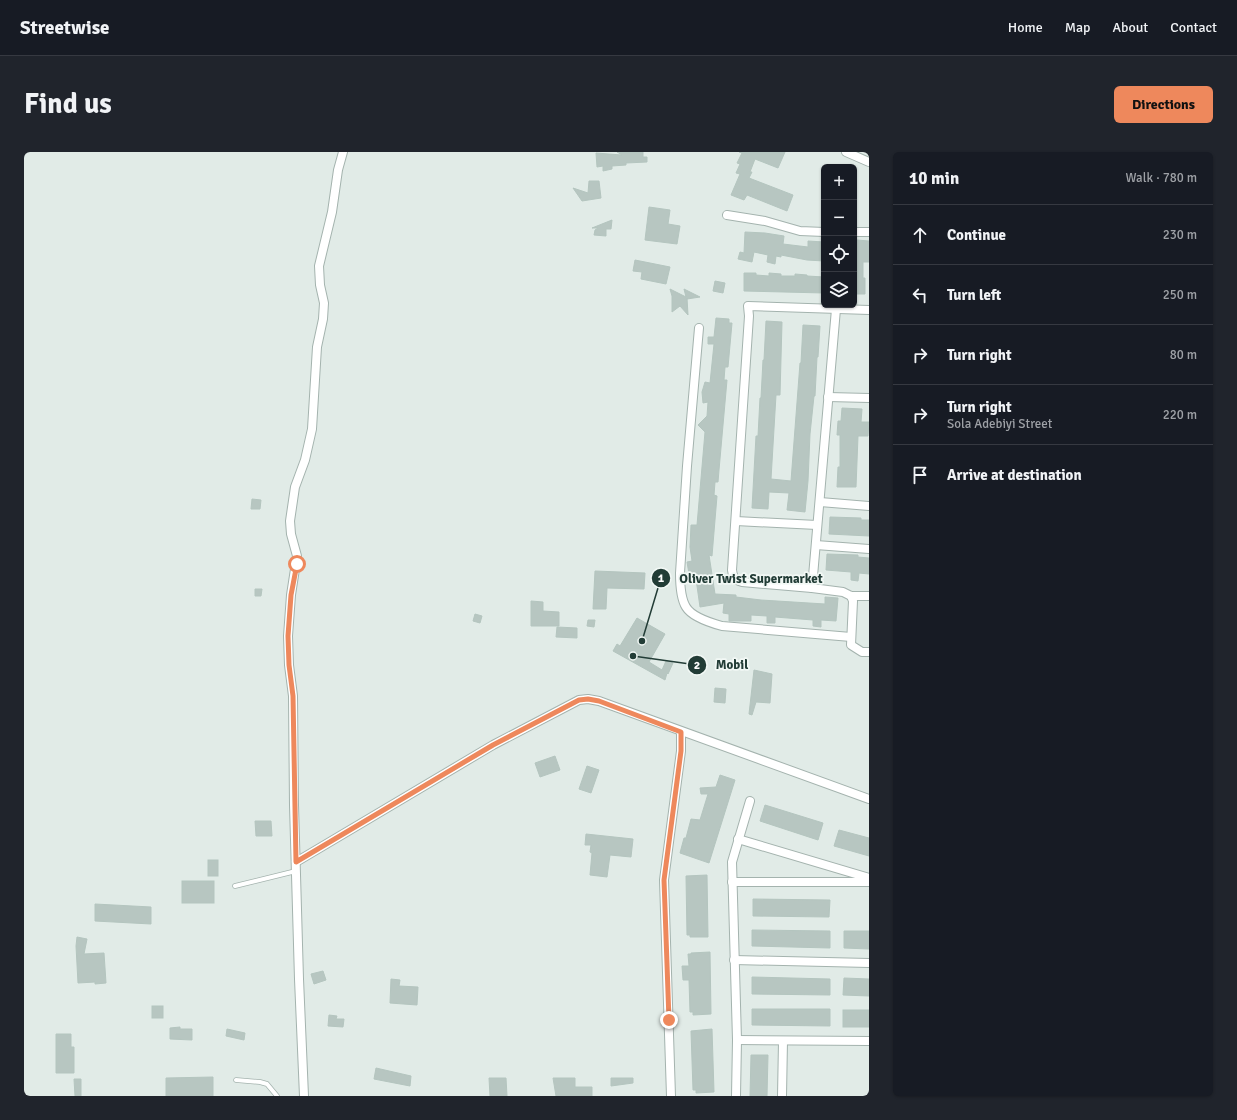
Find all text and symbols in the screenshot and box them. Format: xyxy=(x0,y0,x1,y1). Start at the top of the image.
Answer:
text: Streetwise xyxy=(20,16,110,40)
text: Home xyxy=(1008,19,1043,36)
text: Map xyxy=(1065,19,1090,36)
text: About xyxy=(1112,19,1148,36)
text: Contact xyxy=(1170,19,1217,36)
button: Directions xyxy=(1114,86,1213,123)
text: Find us xyxy=(24,87,112,121)
map controls xyxy=(821,164,857,308)
button: + xyxy=(821,164,857,200)
text: 10 min xyxy=(909,168,959,189)
text: Walk · 780 m xyxy=(1126,170,1197,186)
button: − xyxy=(821,200,857,236)
icon: ahead xyxy=(909,224,931,246)
text: Continue xyxy=(947,226,1006,244)
text: 230 m xyxy=(1163,227,1197,243)
button: locate xyxy=(821,236,857,272)
button: layers xyxy=(821,272,857,308)
icon: left xyxy=(909,284,931,306)
text: Turn left xyxy=(947,286,1001,304)
text: 250 m xyxy=(1163,287,1197,303)
icon: right xyxy=(909,344,931,366)
text: Turn right xyxy=(947,346,1012,364)
text: 80 m xyxy=(1170,347,1197,363)
text: Turn right xyxy=(947,398,1012,416)
icon: right xyxy=(909,404,931,426)
text: 220 m xyxy=(1163,407,1197,423)
text: Sola Adebiyi Street xyxy=(947,416,1052,432)
icon: arrive xyxy=(909,464,931,486)
text: Arrive at destination xyxy=(947,466,1082,484)
route start xyxy=(288,555,306,573)
callout: Oliver Twist Supermarket xyxy=(651,566,831,591)
text: 1 xyxy=(658,571,665,586)
text: Oliver Twist Supermarket xyxy=(679,571,823,587)
callout: Mobil xyxy=(687,652,756,677)
text: Mobil xyxy=(716,657,748,673)
text: 2 xyxy=(694,658,700,673)
route end xyxy=(660,1011,678,1029)

